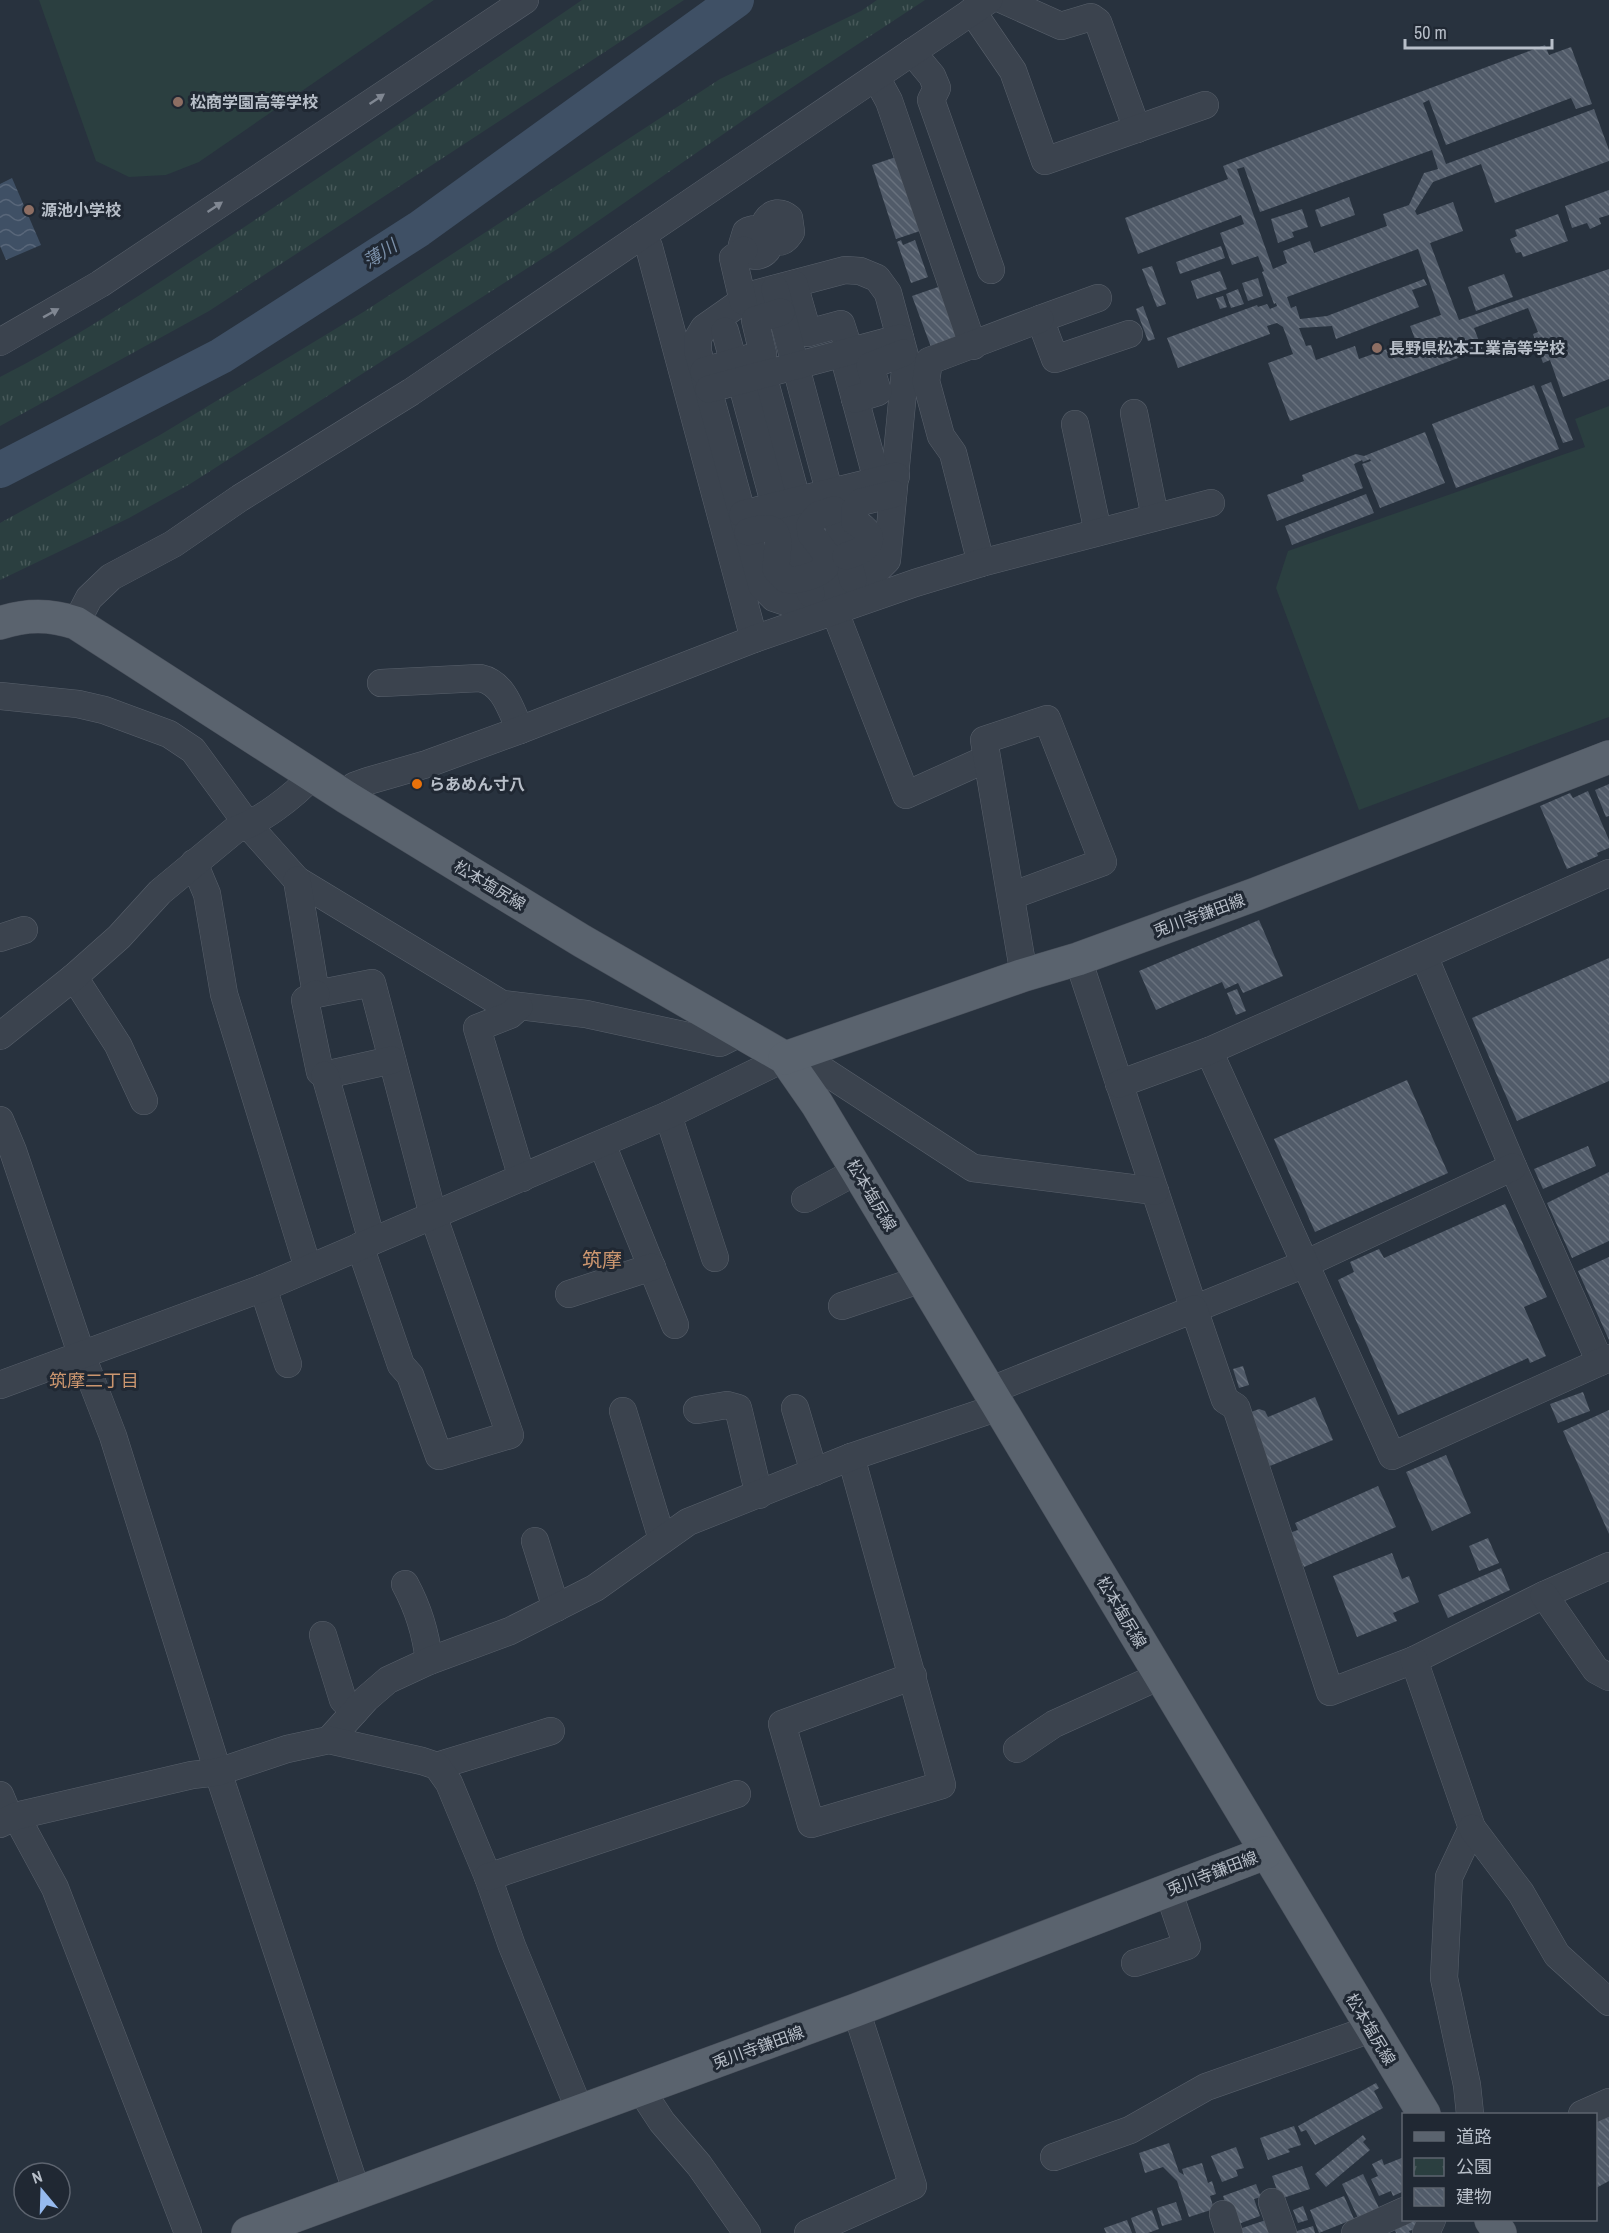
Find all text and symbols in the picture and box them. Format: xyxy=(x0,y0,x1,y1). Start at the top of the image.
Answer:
scale bar xyxy=(1405,12,1552,50)
text: 50 m xyxy=(1414,20,1447,45)
place label: 松商学園高等学校 xyxy=(190,91,318,113)
one-way arrow xyxy=(369,94,385,105)
marker: 松商学園高等学校 xyxy=(171,95,185,109)
place label: 源池小学校 xyxy=(41,199,121,221)
one-way arrow xyxy=(206,202,223,213)
marker: 源池小学校 xyxy=(22,203,36,217)
water label: 薄川 xyxy=(358,232,403,274)
one-way arrow xyxy=(43,308,60,318)
place label: 長野県松本工業高等学校 xyxy=(1389,337,1565,359)
marker: 長野県松本工業高等学校 xyxy=(1370,341,1384,355)
place label: らあめん寸八 xyxy=(429,773,525,795)
marker: らあめん寸八 xyxy=(410,777,424,791)
street label: 松本塩尻線 xyxy=(450,855,530,915)
street label: 兎川寺鎌田線 xyxy=(1150,888,1248,942)
street label: 松本塩尻線 xyxy=(842,1155,902,1235)
district label: 筑摩 xyxy=(582,1246,622,1273)
district label: 筑摩二丁目 xyxy=(49,1368,139,1393)
street label: 松本塩尻線 xyxy=(1092,1572,1152,1652)
street label: 兎川寺鎌田線 xyxy=(1163,1846,1261,1900)
street label: 松本塩尻線 xyxy=(1341,1989,1401,2069)
street label: 兎川寺鎌田線 xyxy=(709,2020,807,2074)
legend xyxy=(1402,2113,1597,2221)
text: 道路 xyxy=(1456,2124,1492,2149)
text: 公園 xyxy=(1456,2154,1492,2179)
north arrow xyxy=(12,2161,72,2221)
text: N xyxy=(29,2165,45,2189)
text: 建物 xyxy=(1456,2184,1492,2209)

